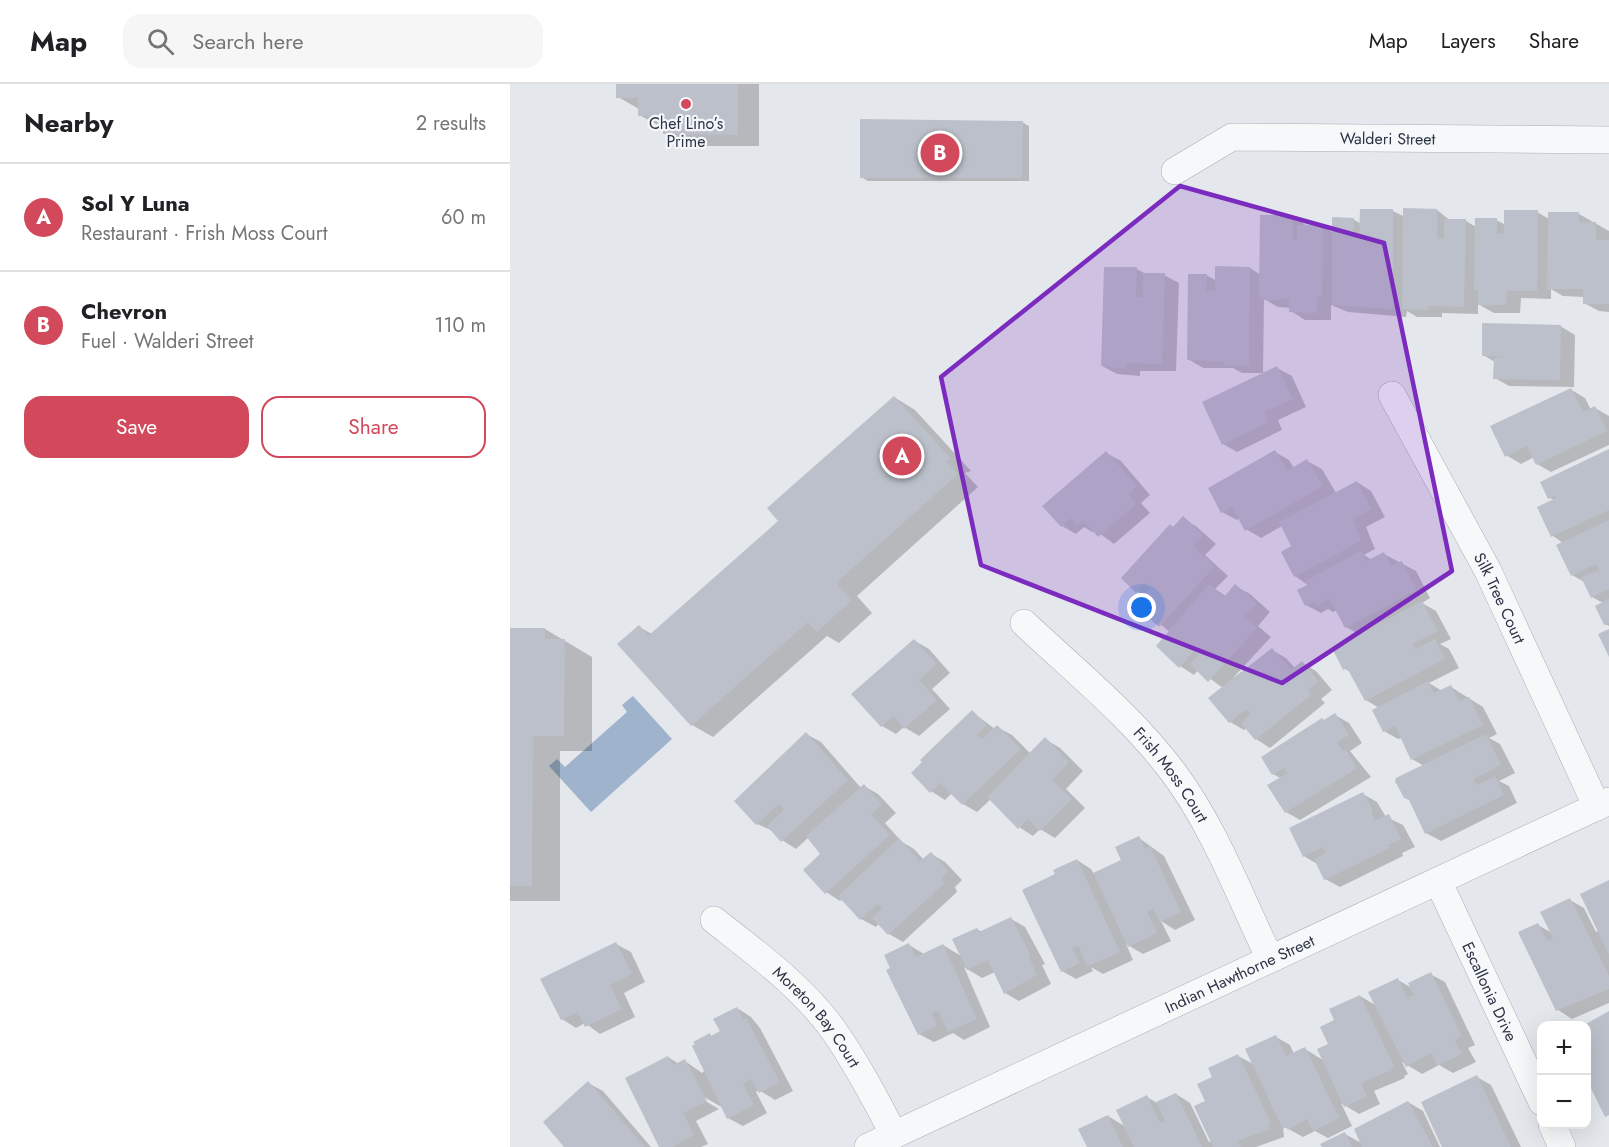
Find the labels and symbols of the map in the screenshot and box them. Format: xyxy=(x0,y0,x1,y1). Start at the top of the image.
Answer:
marker: Chef Lino’s Prime xyxy=(679,97,693,111)
place label: Chef Lino’s Prime xyxy=(649,112,723,153)
street label: Walderi Street xyxy=(1340,127,1436,151)
pin: B xyxy=(920,130,960,176)
pin: A xyxy=(882,434,922,478)
street label: Silk Tree Court xyxy=(1468,548,1531,648)
your location xyxy=(1127,593,1156,622)
street label: Frish Moss Court xyxy=(1128,722,1214,827)
street label: Indian Hawthorne Street xyxy=(1161,929,1318,1019)
street label: Escallonia Drive xyxy=(1456,938,1523,1045)
street label: Moreton Bay Court xyxy=(767,961,866,1072)

